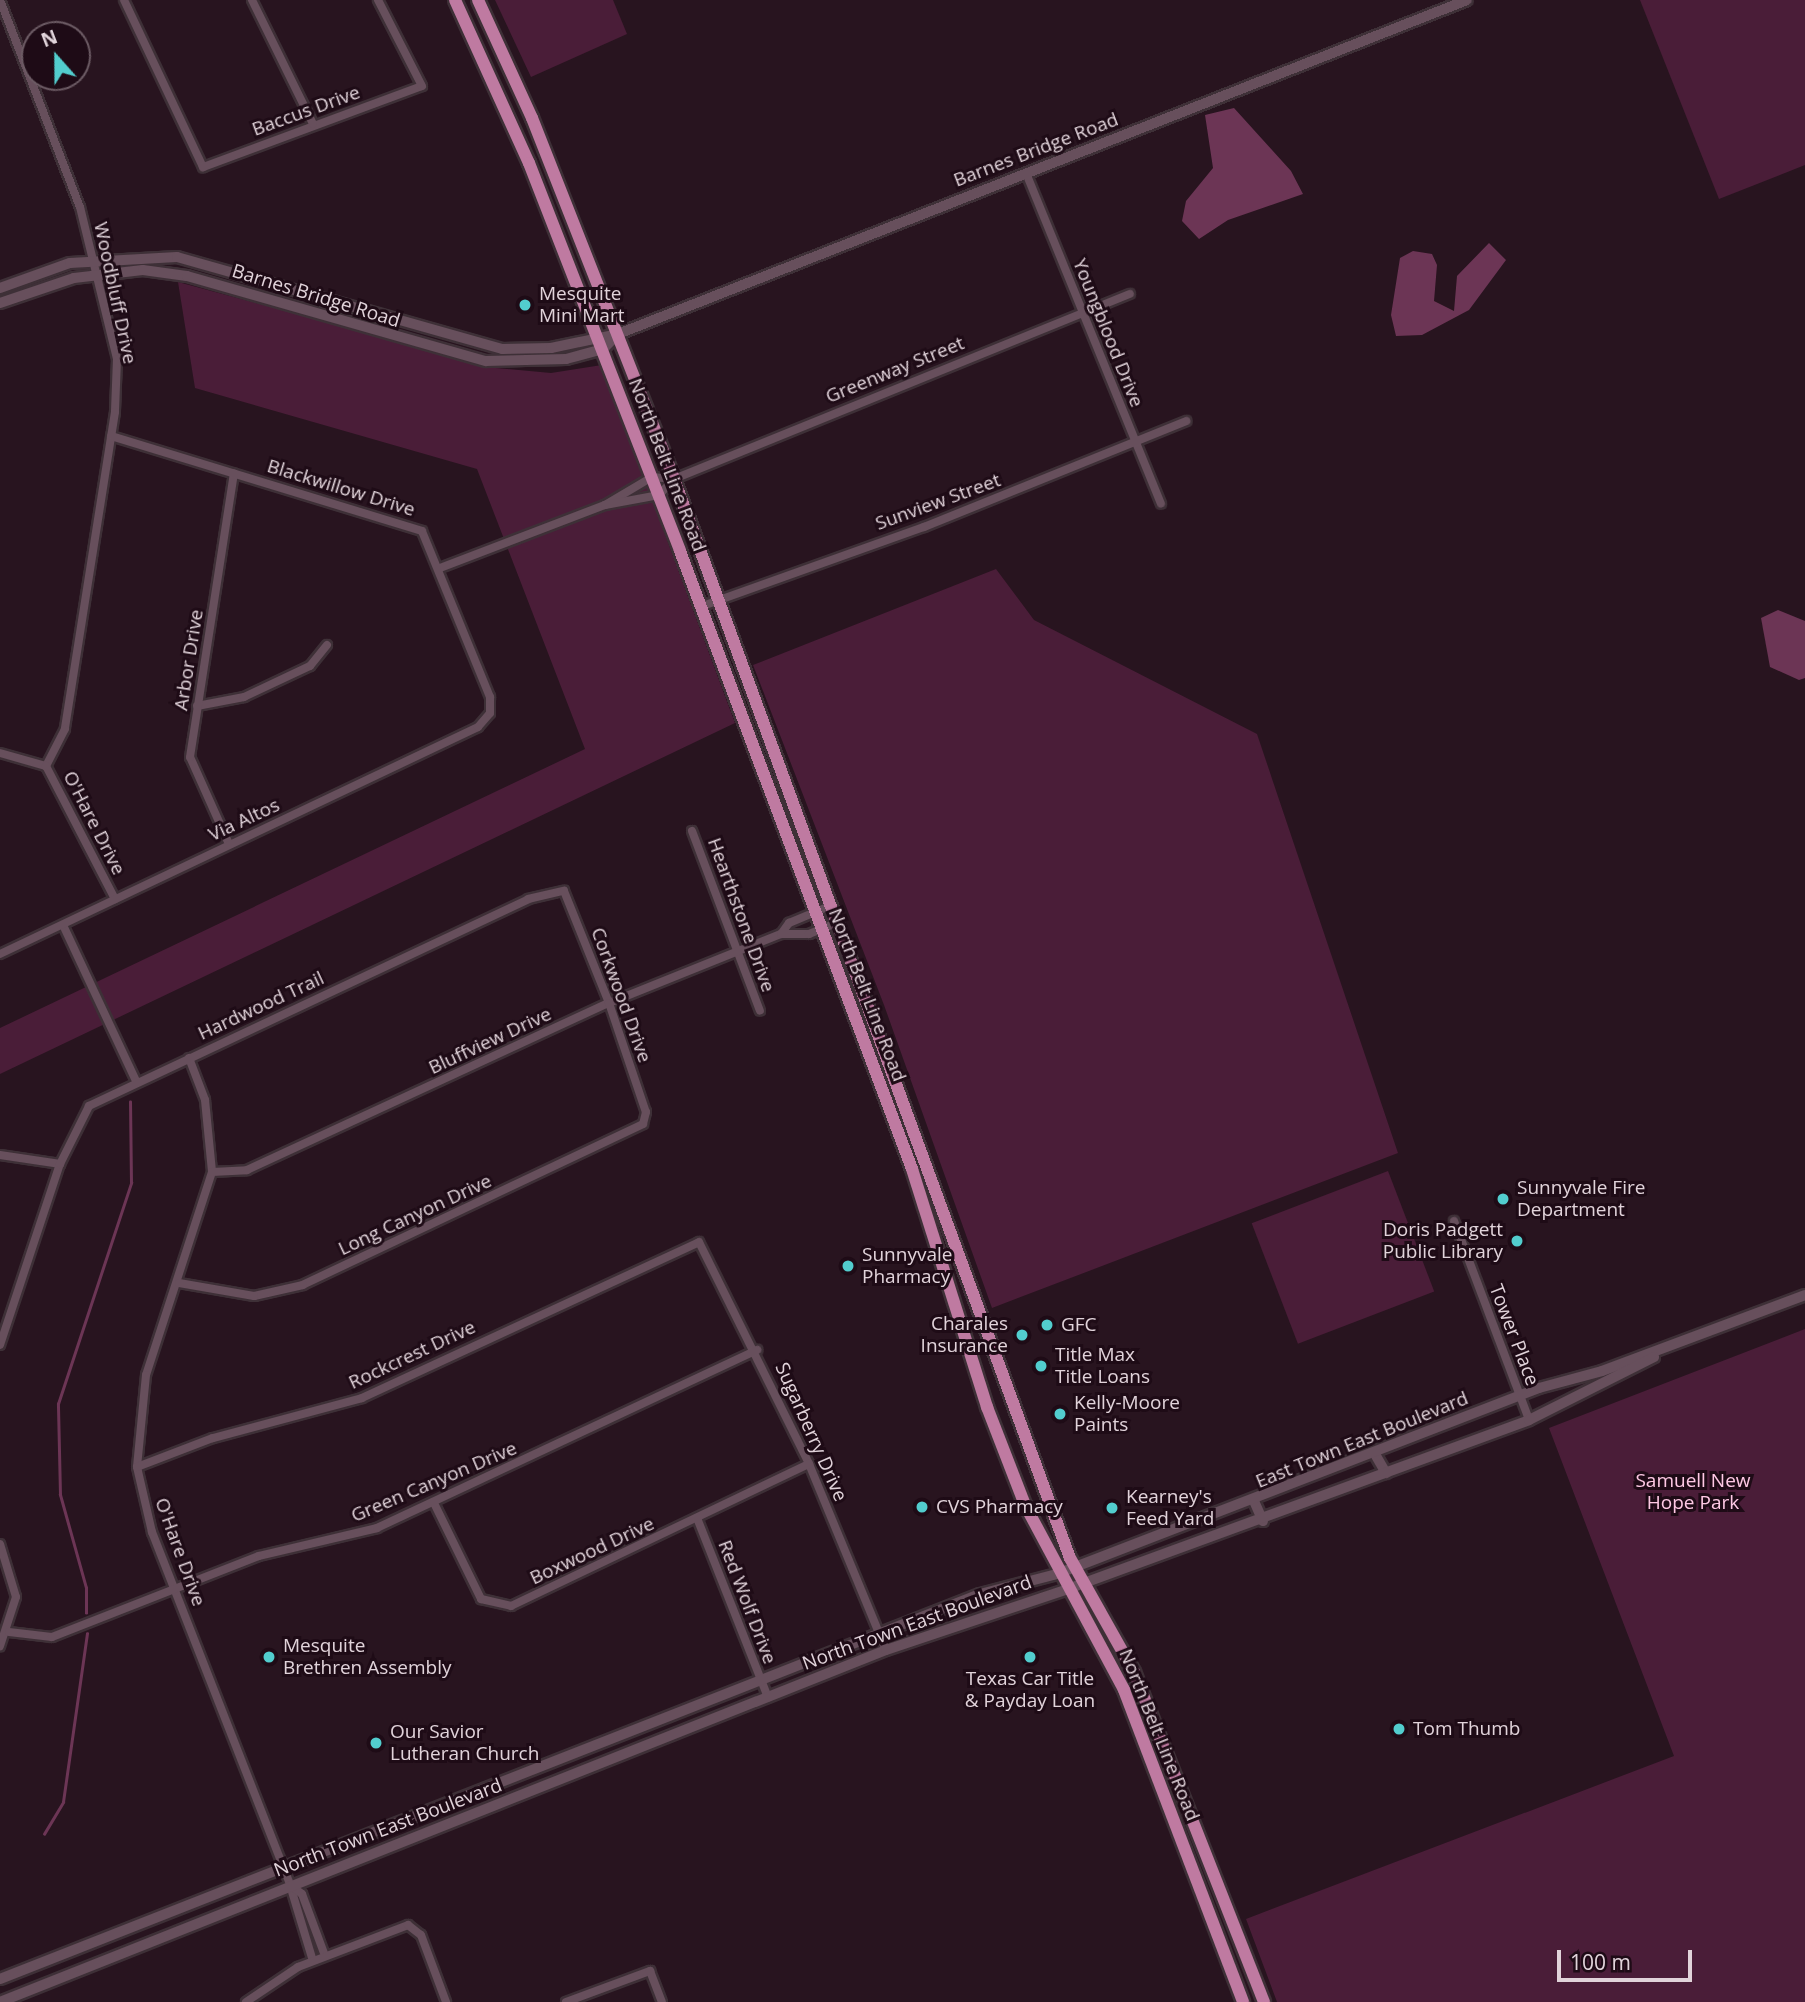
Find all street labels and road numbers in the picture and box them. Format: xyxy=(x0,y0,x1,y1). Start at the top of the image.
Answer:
street label: Baccus Drive xyxy=(249,81,363,141)
street label: Barnes Bridge Road xyxy=(950,108,1122,192)
street label: Woodbluff Drive xyxy=(89,220,141,366)
street label: Youngblood Drive xyxy=(1068,255,1148,411)
street label: Barnes Bridge Road xyxy=(229,260,403,332)
street label: Greenway Street xyxy=(822,332,968,408)
street label: North Belt Line Road xyxy=(623,375,711,555)
street label: Blackwillow Drive xyxy=(264,455,418,521)
street label: Sunview Street xyxy=(872,469,1004,535)
street label: Arbor Drive xyxy=(170,608,208,712)
street label: O'Hare Drive xyxy=(58,767,130,879)
street label: Via Altos xyxy=(205,794,283,846)
street label: Hearthstone Drive xyxy=(703,835,779,995)
street label: North Belt Line Road xyxy=(823,905,911,1085)
street label: Corkwood Drive xyxy=(586,924,656,1066)
street label: Hardwood Trail xyxy=(194,967,328,1045)
street label: Bluffview Drive xyxy=(425,1003,555,1079)
street label: Long Canyon Drive xyxy=(335,1169,495,1261)
street label: Tower Place xyxy=(1484,1281,1544,1389)
street label: Rockcrest Drive xyxy=(345,1316,479,1394)
street label: Sugarberry Drive xyxy=(770,1359,852,1505)
street label: East Town East Boulevard xyxy=(1252,1387,1472,1493)
street label: Green Canyon Drive xyxy=(348,1437,520,1527)
street label: O'Hare Drive xyxy=(150,1495,210,1609)
street label: Boxwood Drive xyxy=(526,1512,658,1590)
street label: Red Wolf Drive xyxy=(713,1537,781,1667)
street label: North Town East Boulevard xyxy=(799,1571,1035,1675)
street label: North Belt Line Road xyxy=(1114,1646,1204,1824)
street label: North Town East Boulevard xyxy=(271,1774,505,1882)

